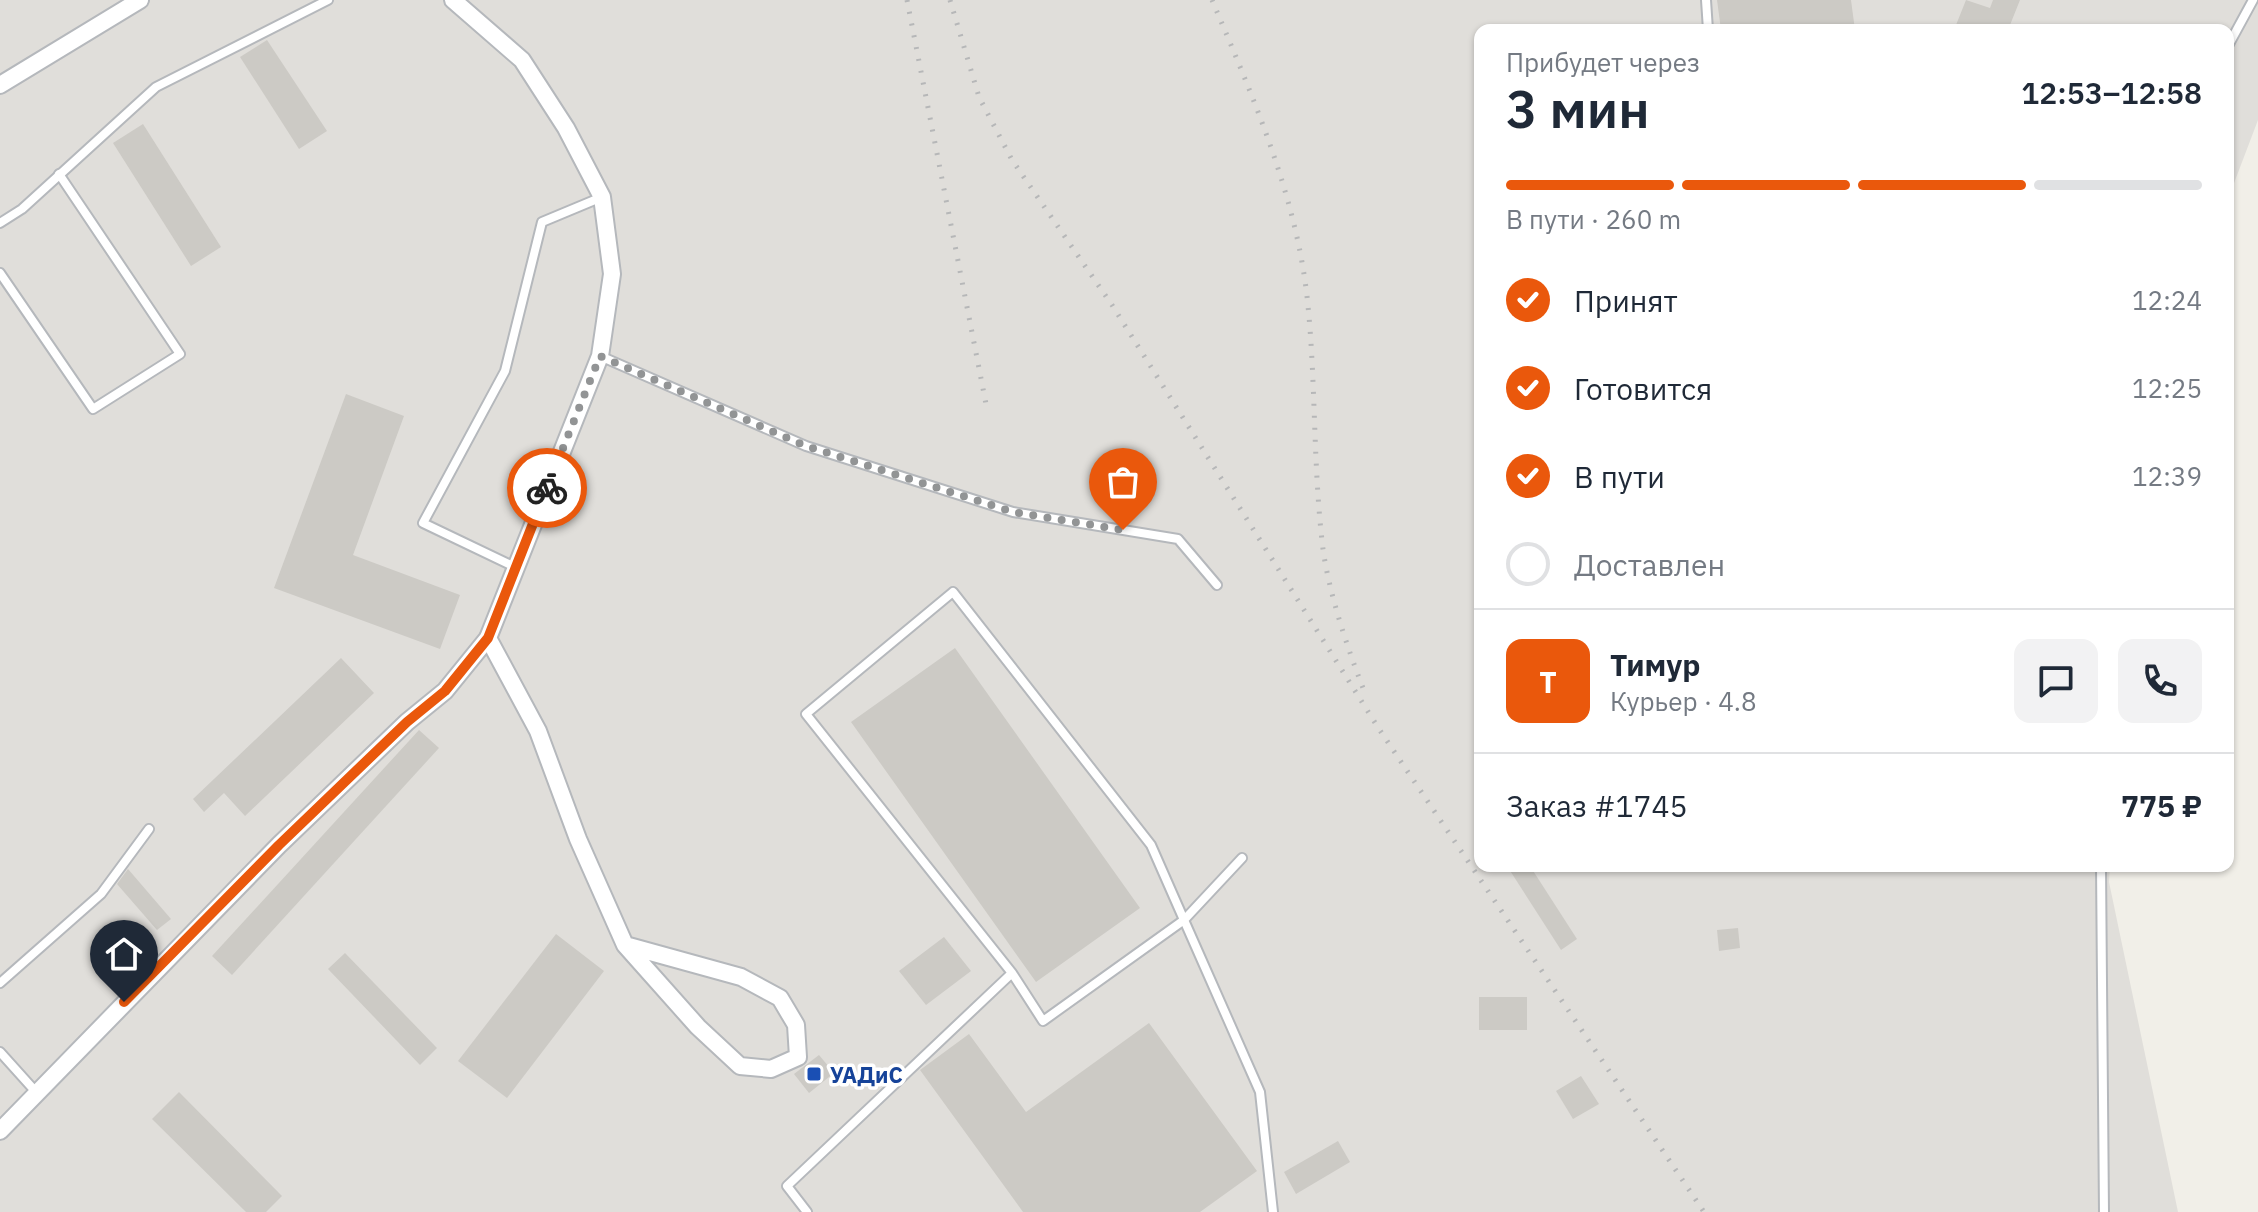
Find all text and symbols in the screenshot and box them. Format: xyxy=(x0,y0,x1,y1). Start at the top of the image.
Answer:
text: Прибудет через xyxy=(1506,45,1700,79)
text: 12:53–12:58 xyxy=(2021,73,2202,112)
text: 3 мин xyxy=(1506,75,1650,142)
text: В пути · 260 m xyxy=(1506,202,1681,236)
icon: check xyxy=(1506,278,1550,322)
text: Принят xyxy=(1574,281,1678,320)
text: 12:24 xyxy=(2132,283,2202,317)
icon: check xyxy=(1506,366,1550,410)
text: Готовится xyxy=(1574,369,1712,408)
text: 12:25 xyxy=(2132,371,2202,405)
courier xyxy=(507,448,587,528)
pin xyxy=(1089,448,1157,530)
icon: check xyxy=(1506,454,1550,498)
text: В пути xyxy=(1574,457,1665,496)
text: 12:39 xyxy=(2132,459,2202,493)
icon: bag xyxy=(1101,460,1145,504)
icon: bike xyxy=(525,466,569,510)
text: Доставлен xyxy=(1574,545,1725,584)
button: chat xyxy=(2014,639,2098,723)
button: phone xyxy=(2118,639,2202,723)
text: Тимур xyxy=(1610,645,1701,684)
text: Т xyxy=(1539,662,1557,701)
text: Курьер · 4.8 xyxy=(1610,684,1757,718)
text: Заказ #1745 xyxy=(1506,786,1688,825)
text: 775 ₽ xyxy=(2121,786,2202,825)
pin xyxy=(90,920,158,1002)
icon: home xyxy=(102,932,146,976)
place label: УАДиС xyxy=(830,1060,903,1089)
marker: УАДиС xyxy=(805,1065,823,1083)

